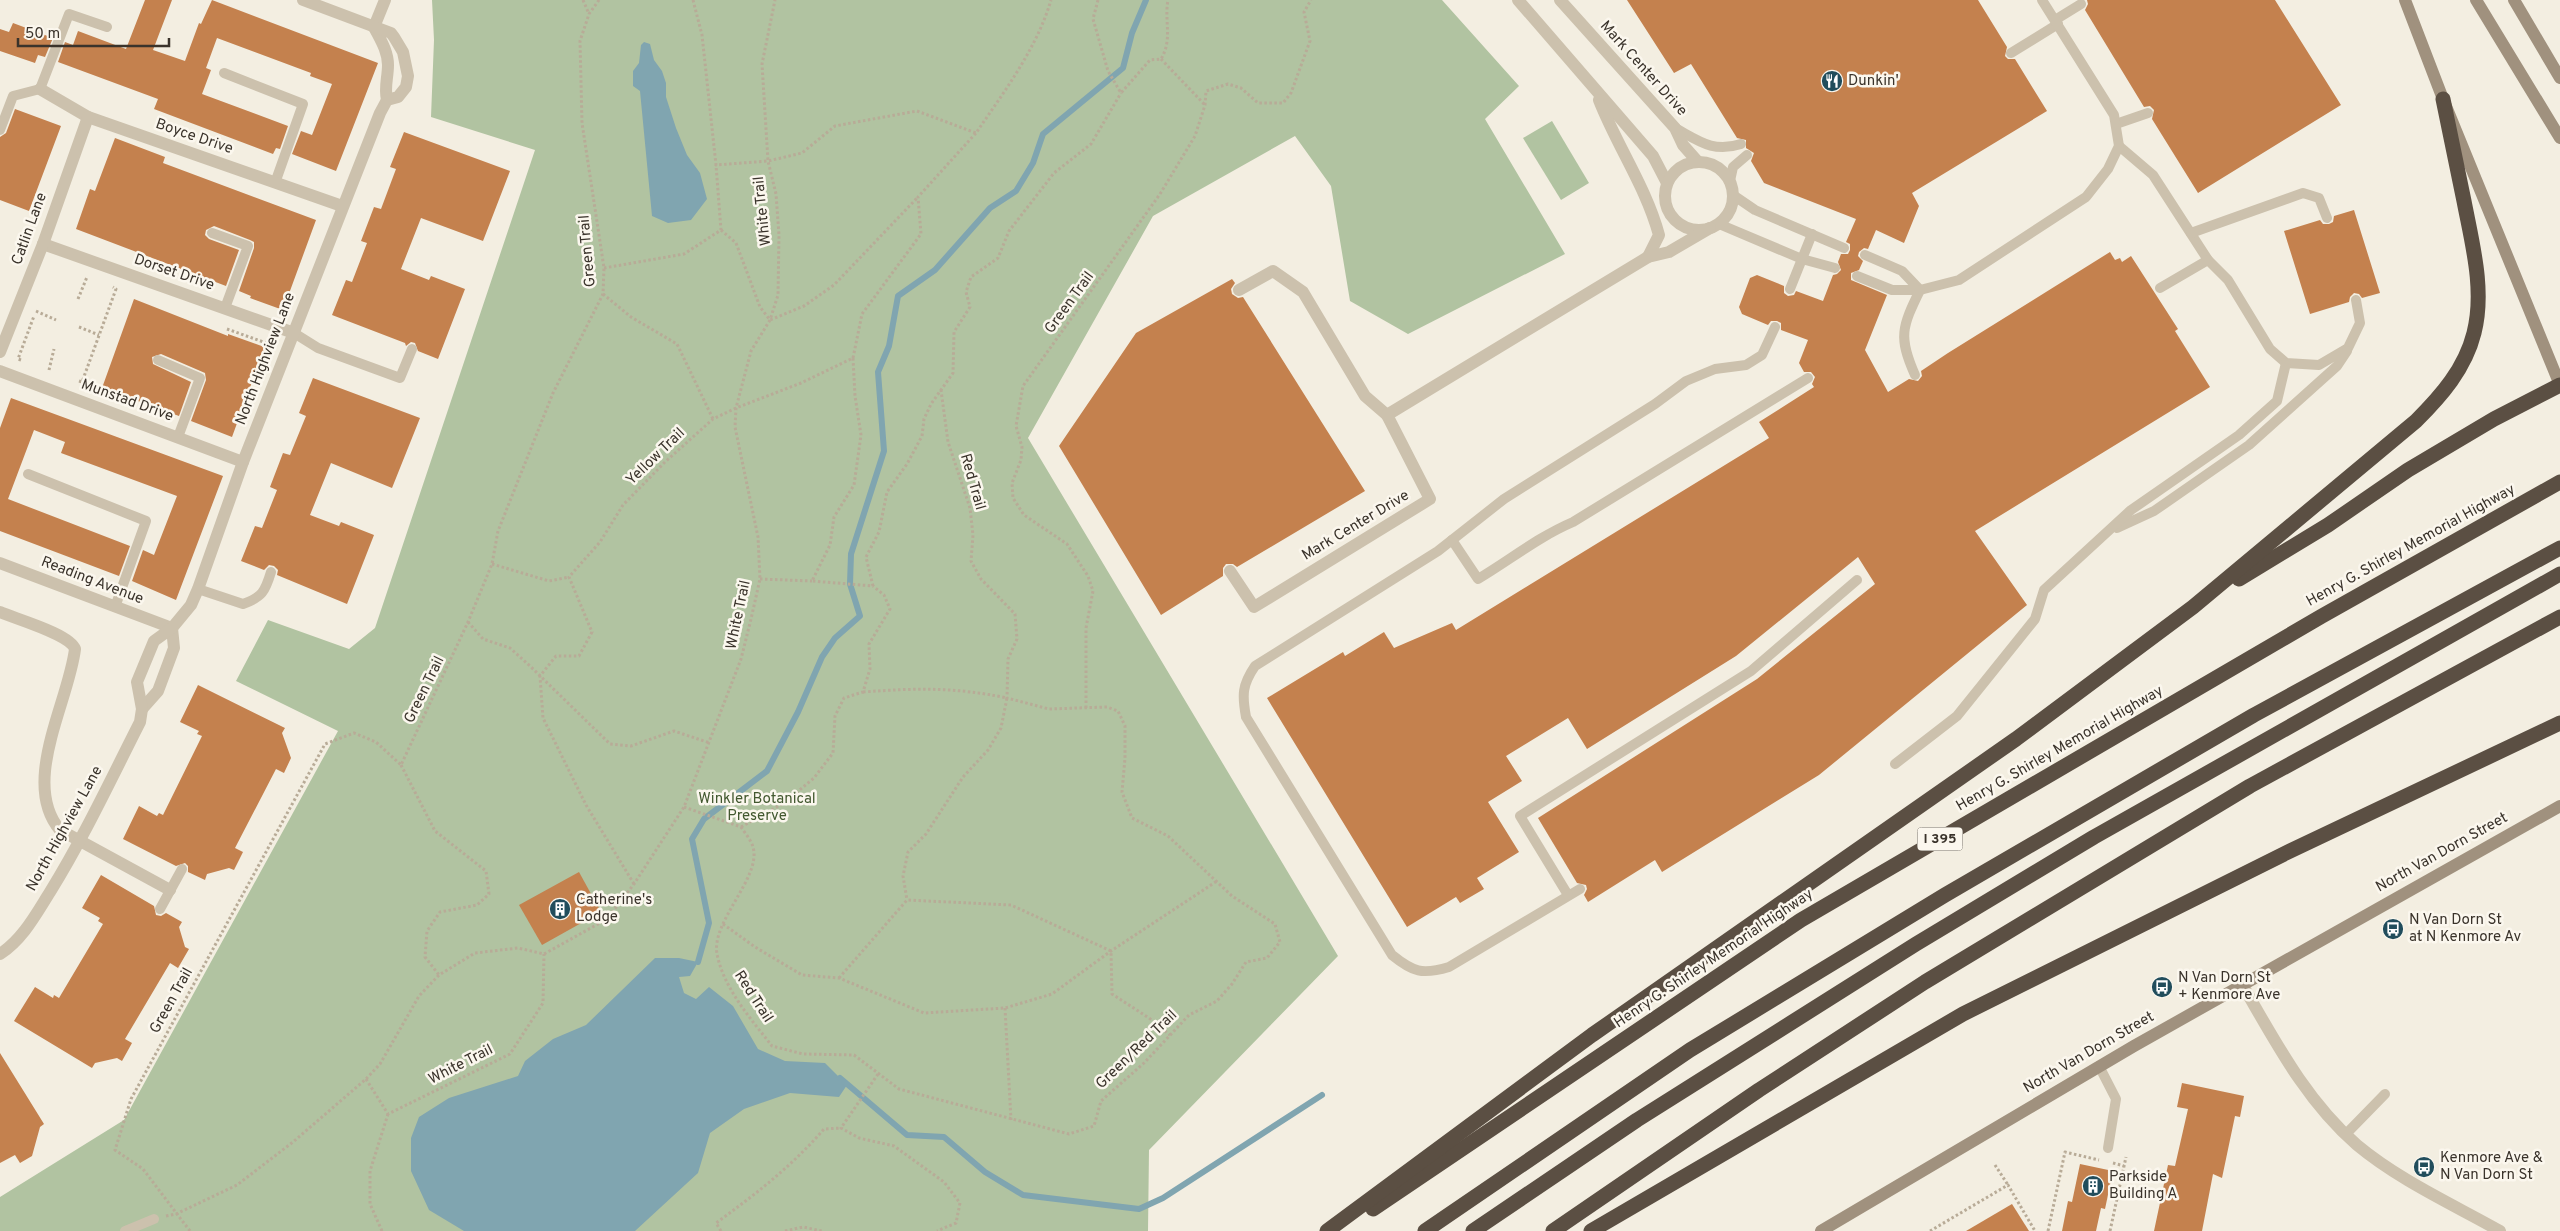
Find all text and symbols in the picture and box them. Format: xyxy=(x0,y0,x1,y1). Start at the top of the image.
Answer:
scale bar xyxy=(18,15,169,47)
street label: Mark Center Drive xyxy=(1595,17,1691,121)
text: 50 m xyxy=(25,25,60,44)
restaurant icon: Dunkin' xyxy=(1820,69,1844,93)
place label: Dunkin' xyxy=(1848,72,1899,91)
street label: Boyce Drive xyxy=(153,115,235,159)
street label: White Trail xyxy=(750,175,776,247)
street label: Catlin Lane xyxy=(8,190,52,268)
street label: Green Trail xyxy=(575,214,601,288)
street label: Dorset Drive xyxy=(131,250,217,296)
street label: Green Trail xyxy=(1041,268,1099,338)
street label: North Highview Lane xyxy=(232,290,300,428)
street label: Munstad Drive xyxy=(78,375,176,427)
street label: Yellow Trail xyxy=(623,424,689,490)
street label: Red Trail xyxy=(955,452,989,512)
street label: Henry G. Shirley Memorial Highway xyxy=(2303,480,2519,612)
street label: Mark Center Drive xyxy=(1299,486,1413,566)
street label: Reading Avenue xyxy=(38,553,146,609)
street label: White Trail xyxy=(722,579,756,651)
street label: Green Trail xyxy=(401,653,449,727)
street label: Henry G. Shirley Memorial Highway xyxy=(1953,682,2167,816)
street label: North Highview Lane xyxy=(23,763,107,895)
park label: Winkler Botanical Preserve xyxy=(698,790,816,826)
street label: North Van Dorn Street xyxy=(2373,809,2511,897)
road number: I 395 xyxy=(1918,828,1962,851)
street label: Henry G. Shirley Memorial Highway xyxy=(1611,885,1817,1033)
place label: Catherine's Lodge xyxy=(576,891,652,927)
building icon: Catherine's Lodge xyxy=(548,897,572,921)
place label: N Van Dorn St at N Kenmore Av xyxy=(2409,911,2522,947)
bus stop icon: N Van Dorn St at N Kenmore Av xyxy=(2381,917,2405,941)
street label: Green Trail xyxy=(146,965,198,1037)
street label: Red Trail xyxy=(729,968,777,1026)
place label: N Van Dorn St + Kenmore Ave xyxy=(2178,969,2280,1005)
bus stop icon: N Van Dorn St + Kenmore Ave xyxy=(2150,975,2174,999)
street label: Green/Red Trail xyxy=(1092,1006,1182,1094)
street label: North Van Dorn Street xyxy=(2020,1008,2158,1098)
street label: White Trail xyxy=(426,1041,496,1089)
place label: Kenmore Ave & N Van Dorn St xyxy=(2440,1149,2543,1185)
bus stop icon: Kenmore Ave & N Van Dorn St xyxy=(2412,1155,2436,1179)
place label: Parkside Building A xyxy=(2109,1168,2178,1204)
building icon: Parkside Building A xyxy=(2081,1174,2105,1198)

